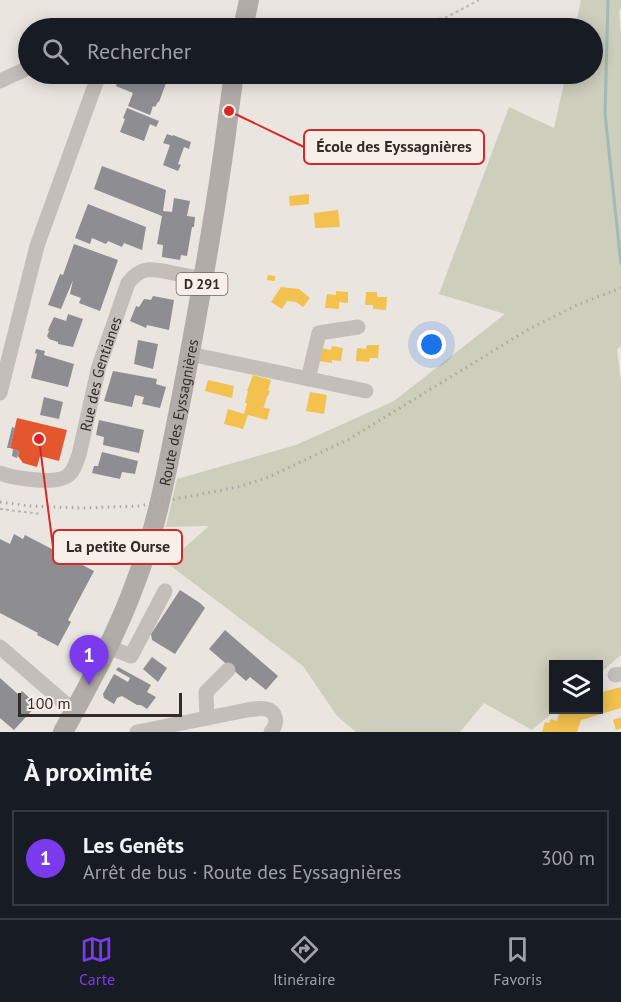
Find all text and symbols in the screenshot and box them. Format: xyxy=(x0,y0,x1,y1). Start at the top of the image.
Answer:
search box xyxy=(18,18,603,84)
icon: search xyxy=(39,35,72,68)
text: Rechercher xyxy=(87,37,191,65)
callout: École des Eyssagnières xyxy=(304,130,484,164)
text: École des Eyssagnières xyxy=(316,136,472,156)
road number: D 291 xyxy=(176,273,228,295)
street label: Rue des Gentianes xyxy=(75,314,125,433)
your location xyxy=(417,330,446,359)
street label: Route des Eyssagnières xyxy=(154,337,202,487)
callout: La petite Ourse xyxy=(53,530,182,564)
text: La petite Ourse xyxy=(66,536,170,556)
pin: 1 xyxy=(70,636,109,685)
map controls xyxy=(549,660,603,714)
button: layers xyxy=(549,660,603,714)
scale bar xyxy=(18,690,182,718)
text: 100 m xyxy=(27,693,70,713)
text: À proximité xyxy=(24,755,152,788)
text: Les Genêts xyxy=(83,831,184,859)
text: 1 xyxy=(40,845,51,871)
text: 300 m xyxy=(541,845,595,871)
text: Arrêt de bus · Route des Eyssagnières xyxy=(83,859,401,885)
tab: Carte xyxy=(79,933,115,989)
tab: Itinéraire xyxy=(273,933,335,989)
tab: Favoris xyxy=(493,933,542,989)

